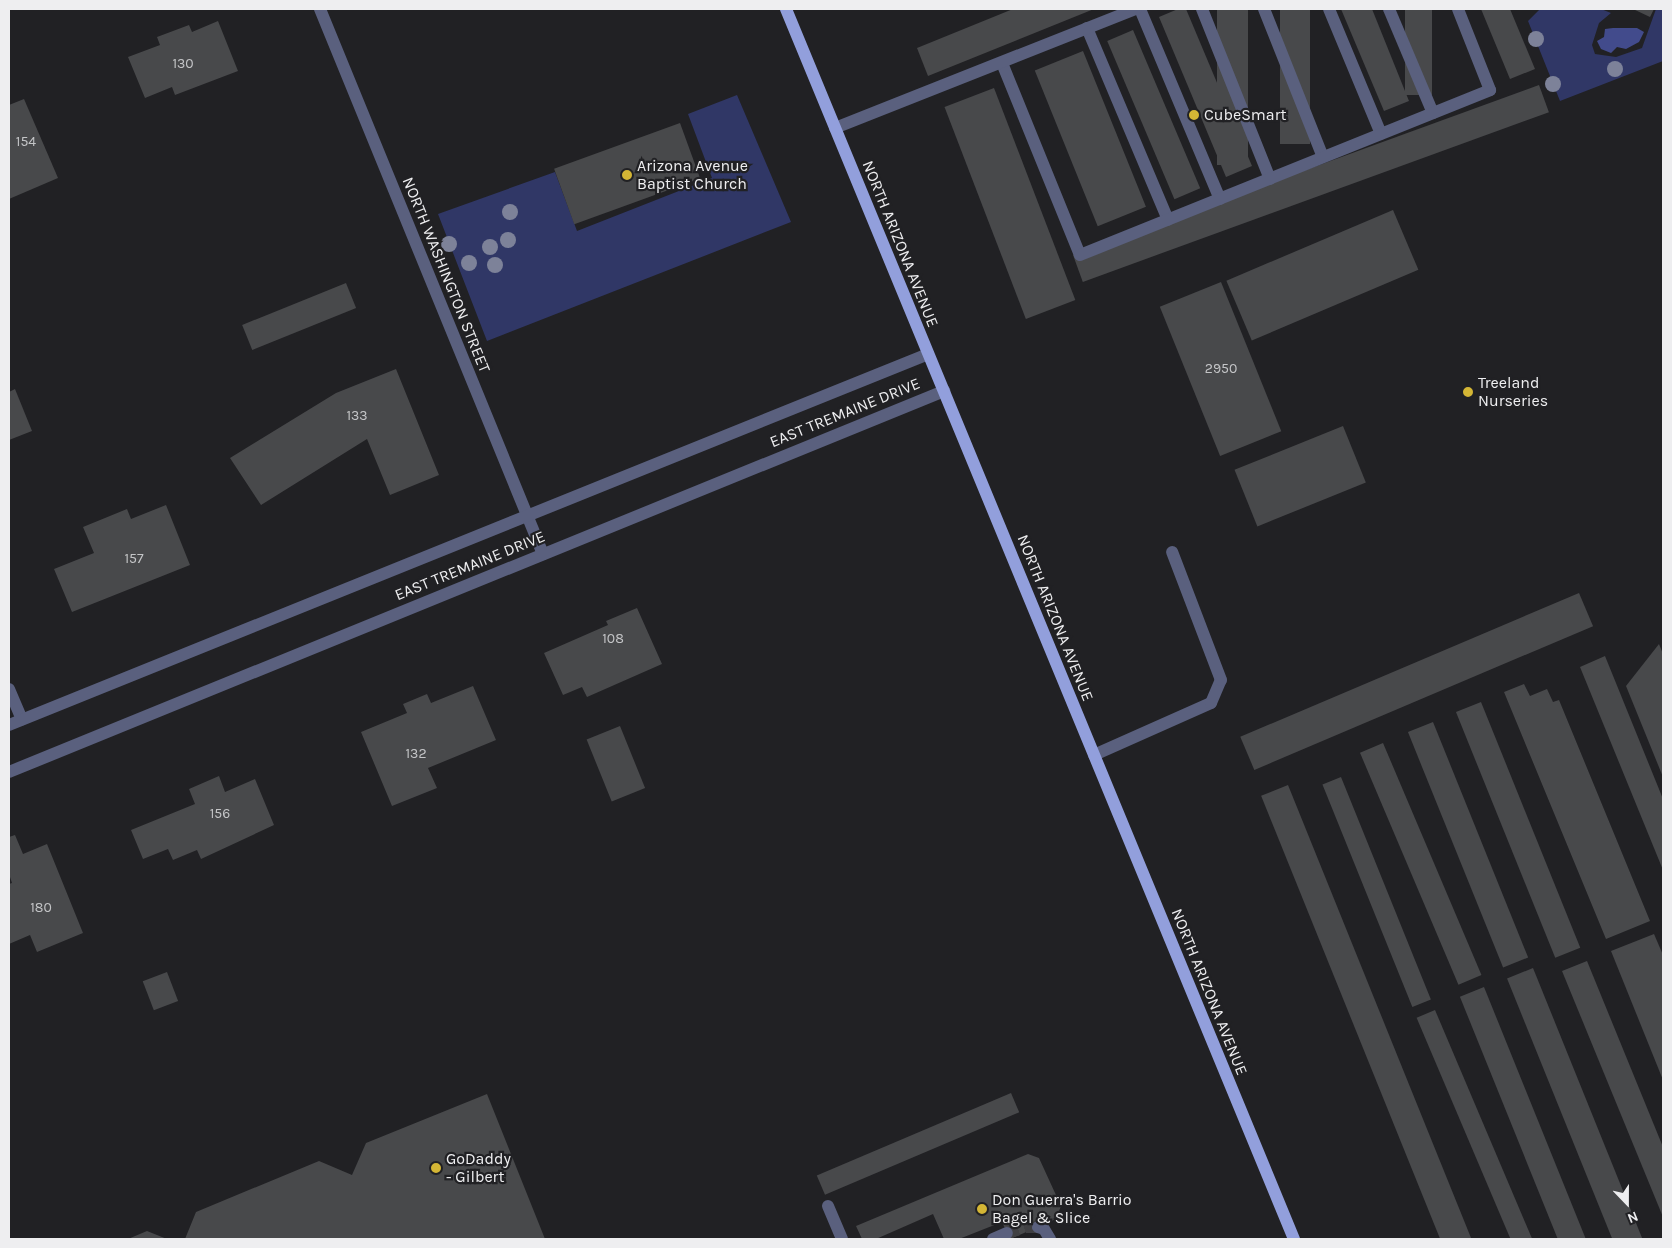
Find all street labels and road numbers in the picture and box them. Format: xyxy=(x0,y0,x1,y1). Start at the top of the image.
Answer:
street label: NORTH ARIZONA AVENUE xyxy=(858,158,942,330)
street label: NORTH WASHINGTON STREET xyxy=(398,174,494,376)
street label: EAST TREMAINE DRIVE xyxy=(767,374,923,452)
street label: EAST TREMAINE DRIVE xyxy=(392,527,548,605)
street label: NORTH ARIZONA AVENUE xyxy=(1013,532,1097,704)
street label: NORTH ARIZONA AVENUE xyxy=(1167,906,1251,1078)

